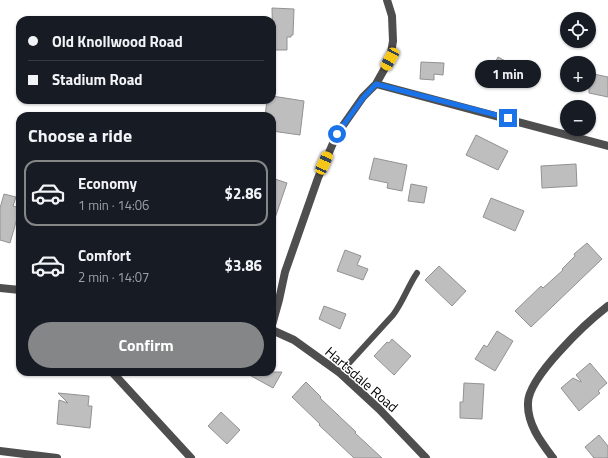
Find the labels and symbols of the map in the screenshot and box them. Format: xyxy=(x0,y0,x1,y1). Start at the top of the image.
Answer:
car xyxy=(379,46,401,72)
callout: 1 min xyxy=(475,60,541,88)
route end xyxy=(499,109,517,127)
route start xyxy=(328,125,346,143)
car xyxy=(314,150,334,176)
street label: Hartsdale Road xyxy=(321,341,403,417)

